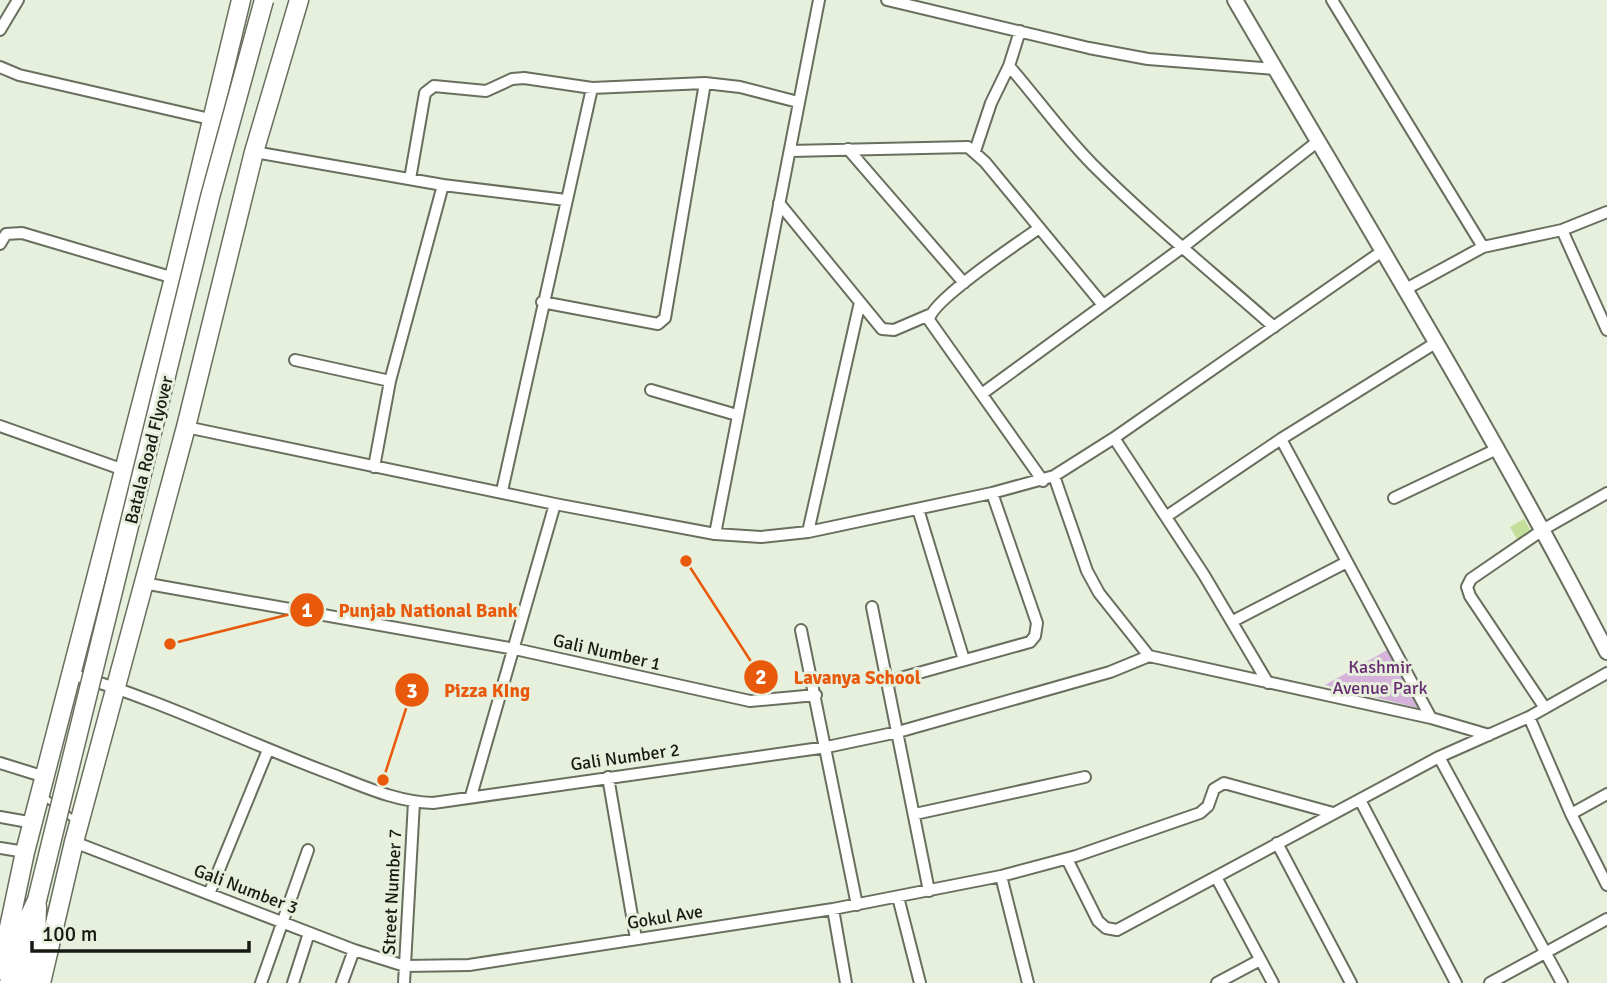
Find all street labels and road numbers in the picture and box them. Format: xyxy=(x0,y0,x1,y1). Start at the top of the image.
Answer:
street label: Batala Road Flyover xyxy=(120,373,178,526)
street label: Gali Number 1 xyxy=(551,629,663,675)
street label: Gali Number 2 xyxy=(569,738,681,776)
street label: Street Number 7 xyxy=(378,828,406,956)
street label: Gali Number 3 xyxy=(191,859,301,919)
street label: Gokul Ave xyxy=(626,900,704,934)

